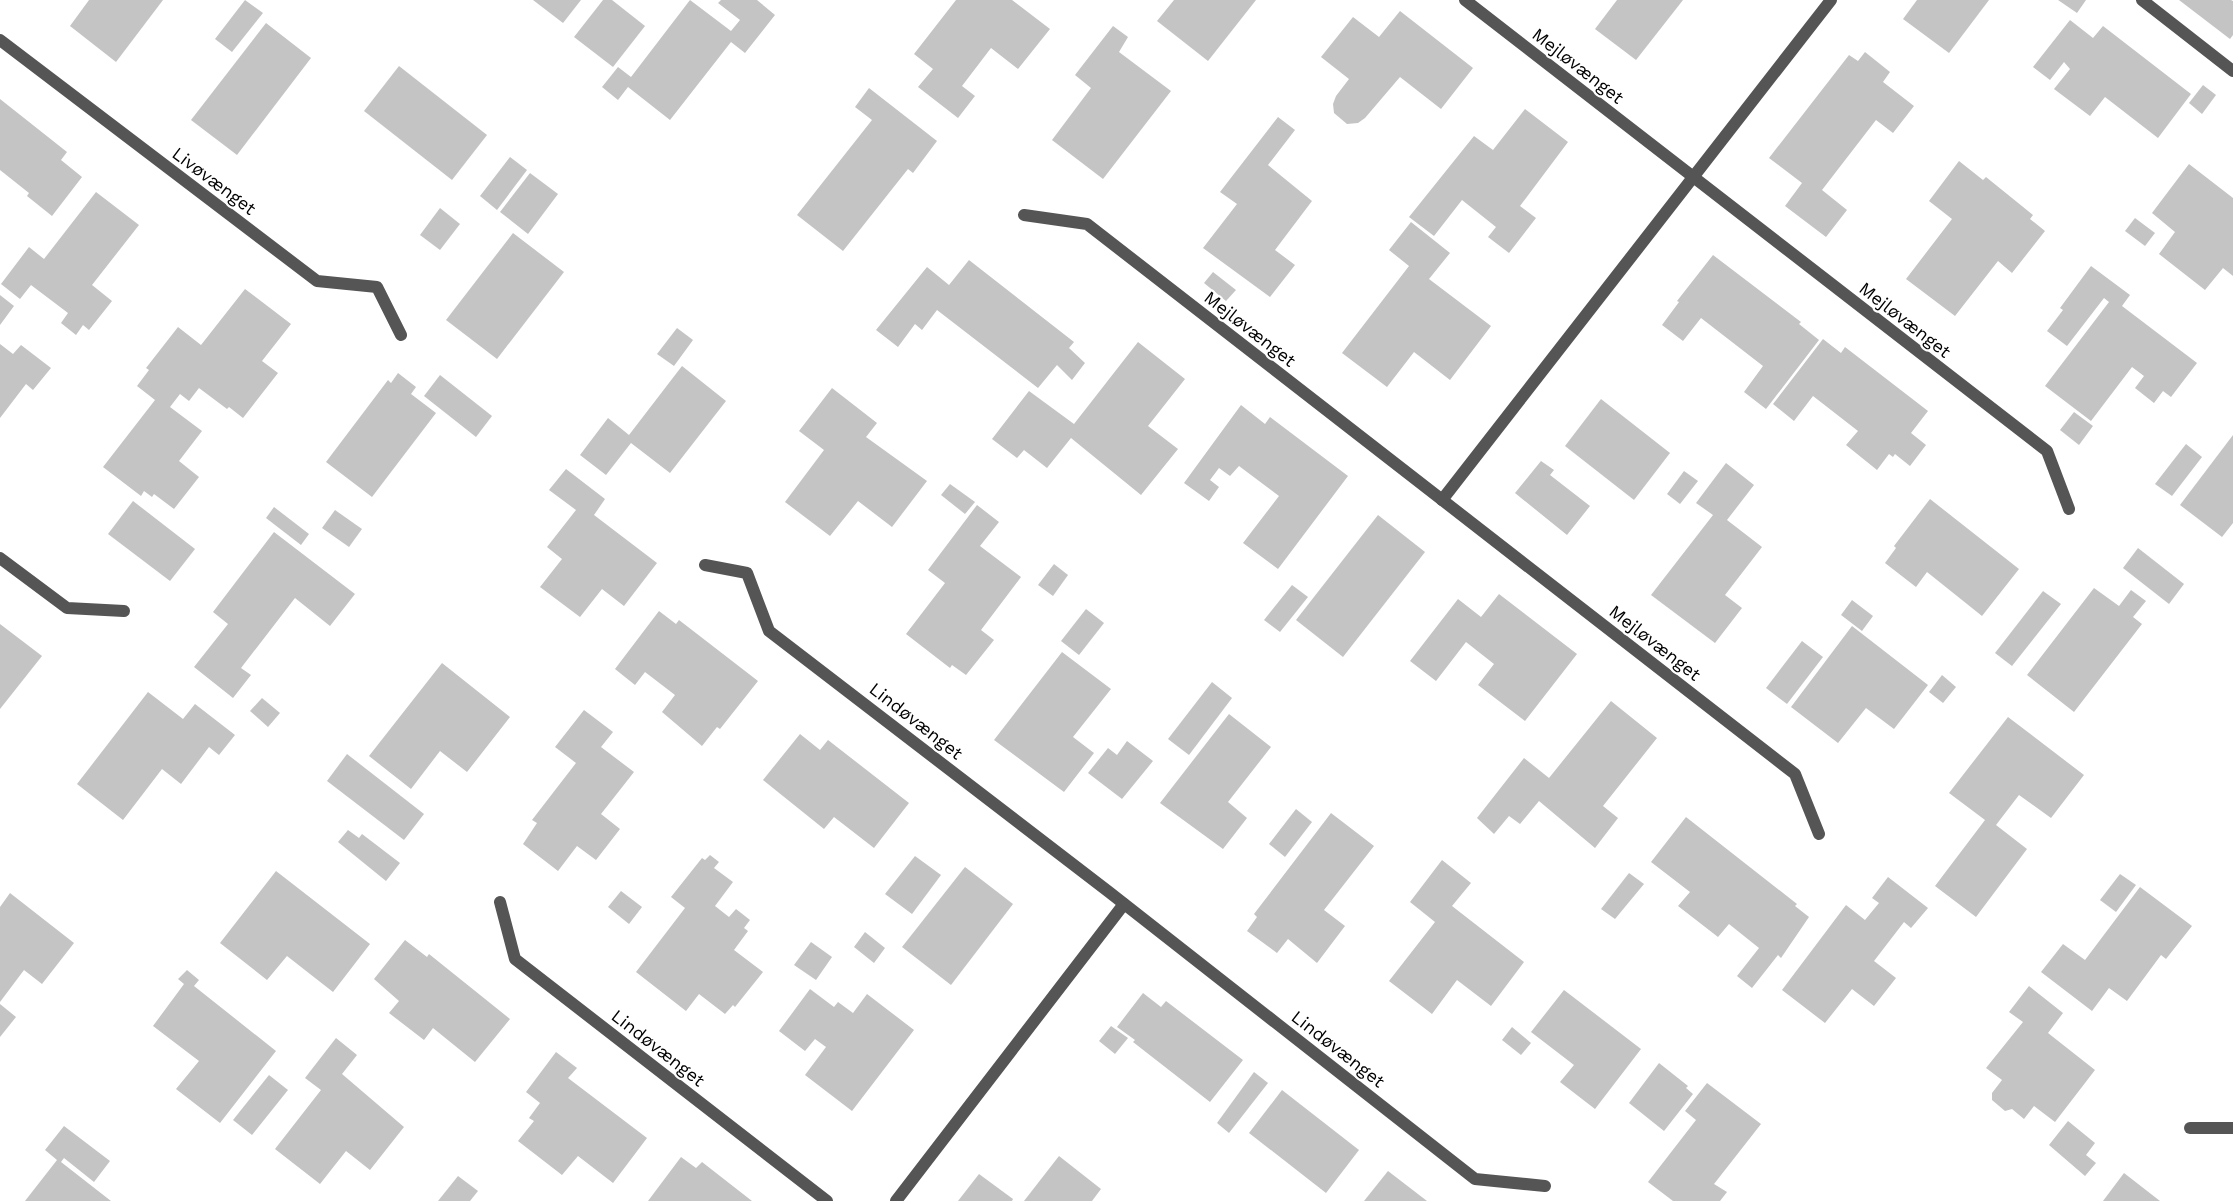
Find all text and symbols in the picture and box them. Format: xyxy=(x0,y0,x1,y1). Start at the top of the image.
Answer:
street label: Mejløvænget xyxy=(1528,23,1629,108)
street label: Livøvænget xyxy=(168,142,261,219)
street label: Mejløvænget xyxy=(1855,277,1956,362)
street label: Mejløvænget xyxy=(1200,286,1301,371)
street label: Mejløvænget xyxy=(1605,600,1706,685)
street label: Lindøvænget xyxy=(866,678,967,764)
street label: Lindøvænget xyxy=(608,1005,709,1091)
street label: Lindøvænget xyxy=(1288,1006,1389,1092)

